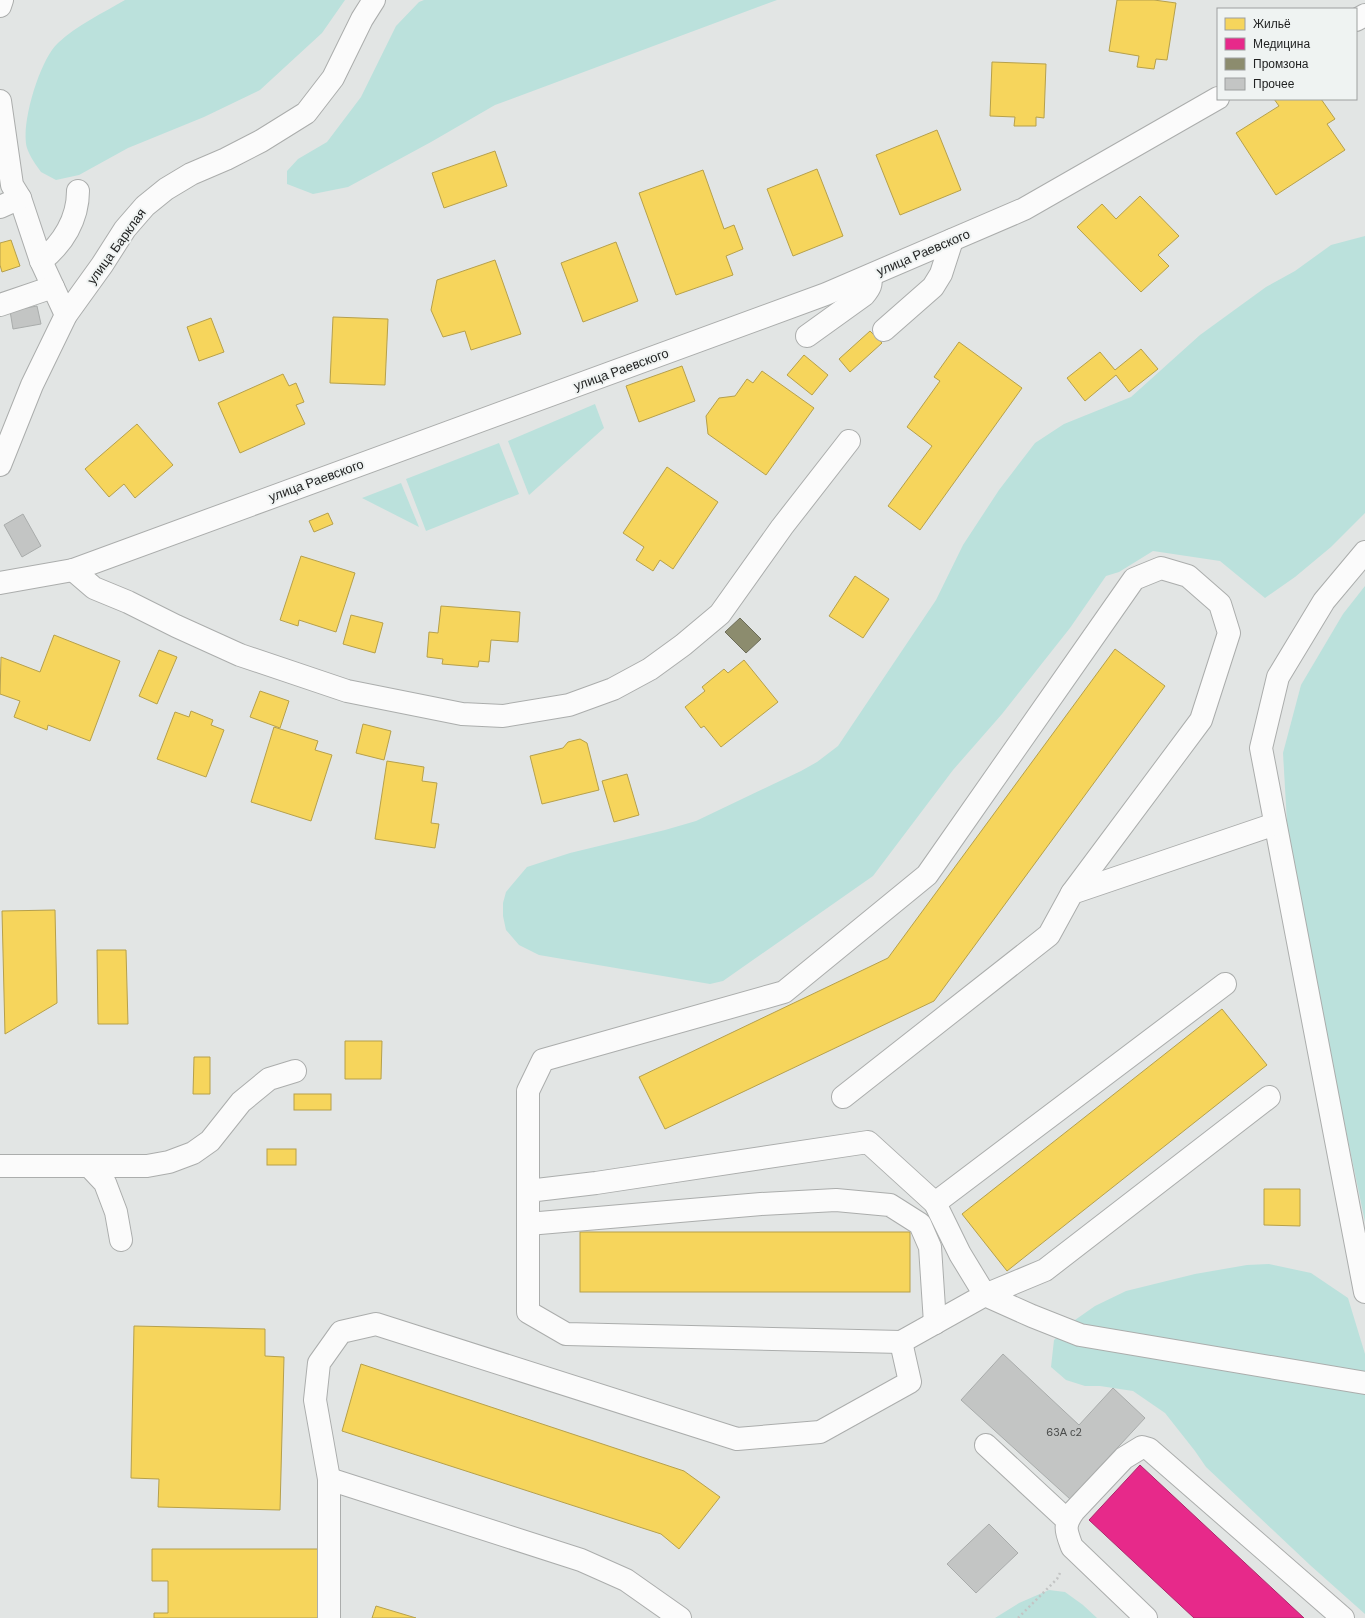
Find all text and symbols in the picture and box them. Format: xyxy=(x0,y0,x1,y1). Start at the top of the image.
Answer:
legend xyxy=(1217,8,1357,100)
text: Жильё xyxy=(1253,16,1291,32)
text: Медицина xyxy=(1253,36,1310,52)
text: Промзона xyxy=(1253,56,1309,72)
text: Прочее xyxy=(1253,76,1295,92)
street label: улица Барклая xyxy=(83,205,150,288)
street label: улица Раевского xyxy=(874,225,972,280)
street label: улица Раевского xyxy=(571,344,671,395)
street label: улица Раевского xyxy=(266,455,366,506)
house number: 63А с2 xyxy=(1046,1425,1082,1439)

